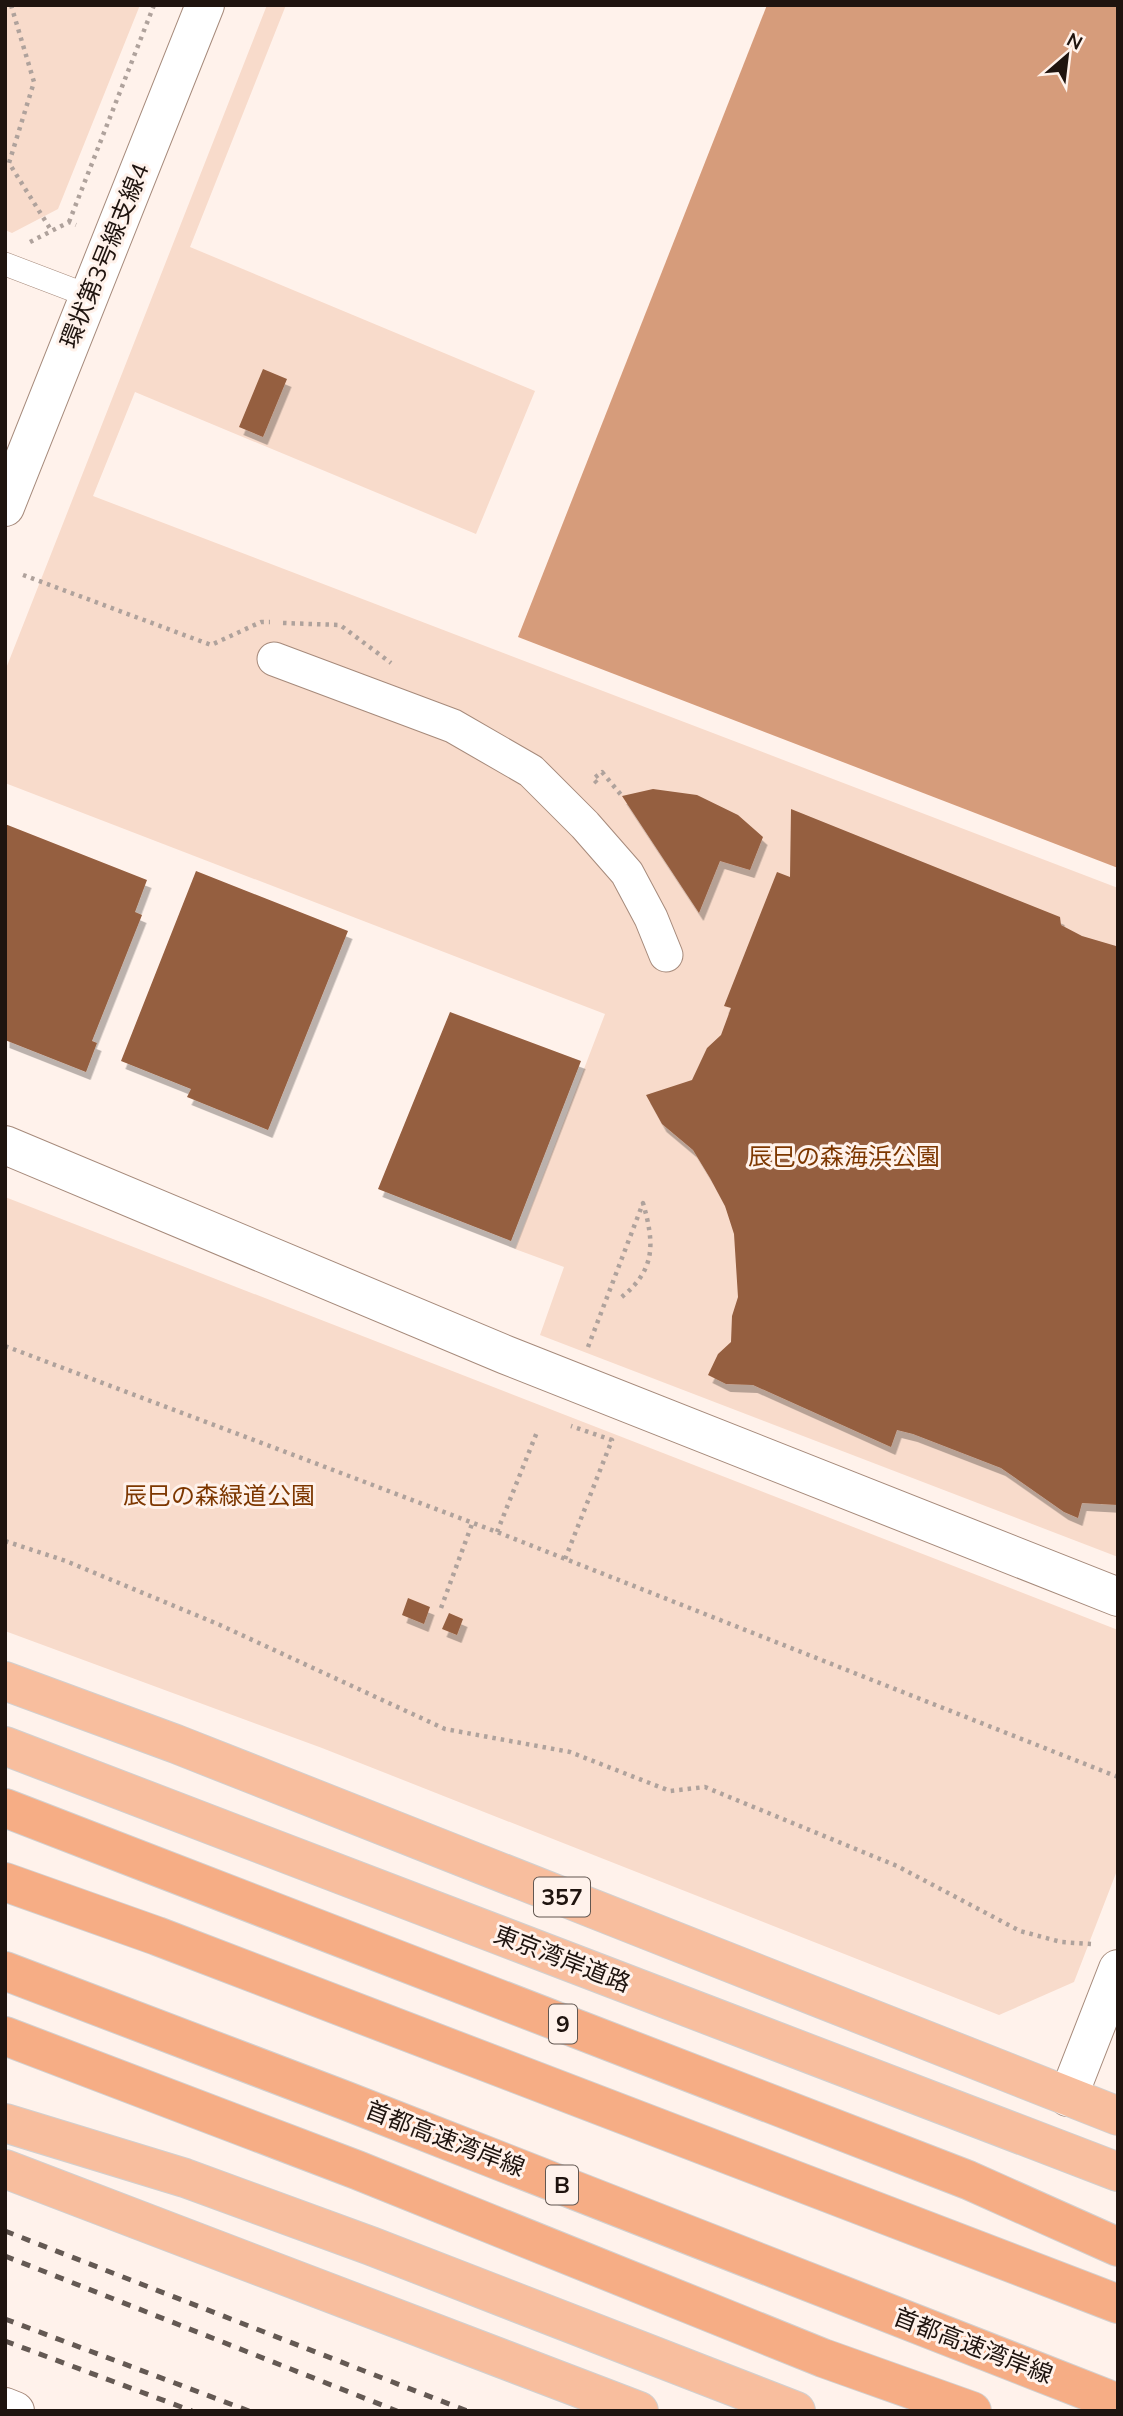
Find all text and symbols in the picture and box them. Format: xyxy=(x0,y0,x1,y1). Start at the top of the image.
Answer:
north arrow xyxy=(1032,21,1102,91)
text: N xyxy=(1063,27,1087,55)
street label: 環状第3号線支線4 xyxy=(53,159,155,352)
park label: 辰巳の森海浜公園 xyxy=(748,1141,940,1171)
park label: 辰巳の森緑道公園 xyxy=(123,1480,315,1510)
road number: 357 xyxy=(534,1878,590,1916)
street label: 東京湾岸道路 xyxy=(490,1918,635,1998)
road number: 9 xyxy=(549,2005,577,2044)
street label: 首都高速湾岸線 xyxy=(362,2094,529,2182)
road number: B xyxy=(546,2166,578,2204)
street label: 首都高速湾岸線 xyxy=(890,2301,1057,2389)

